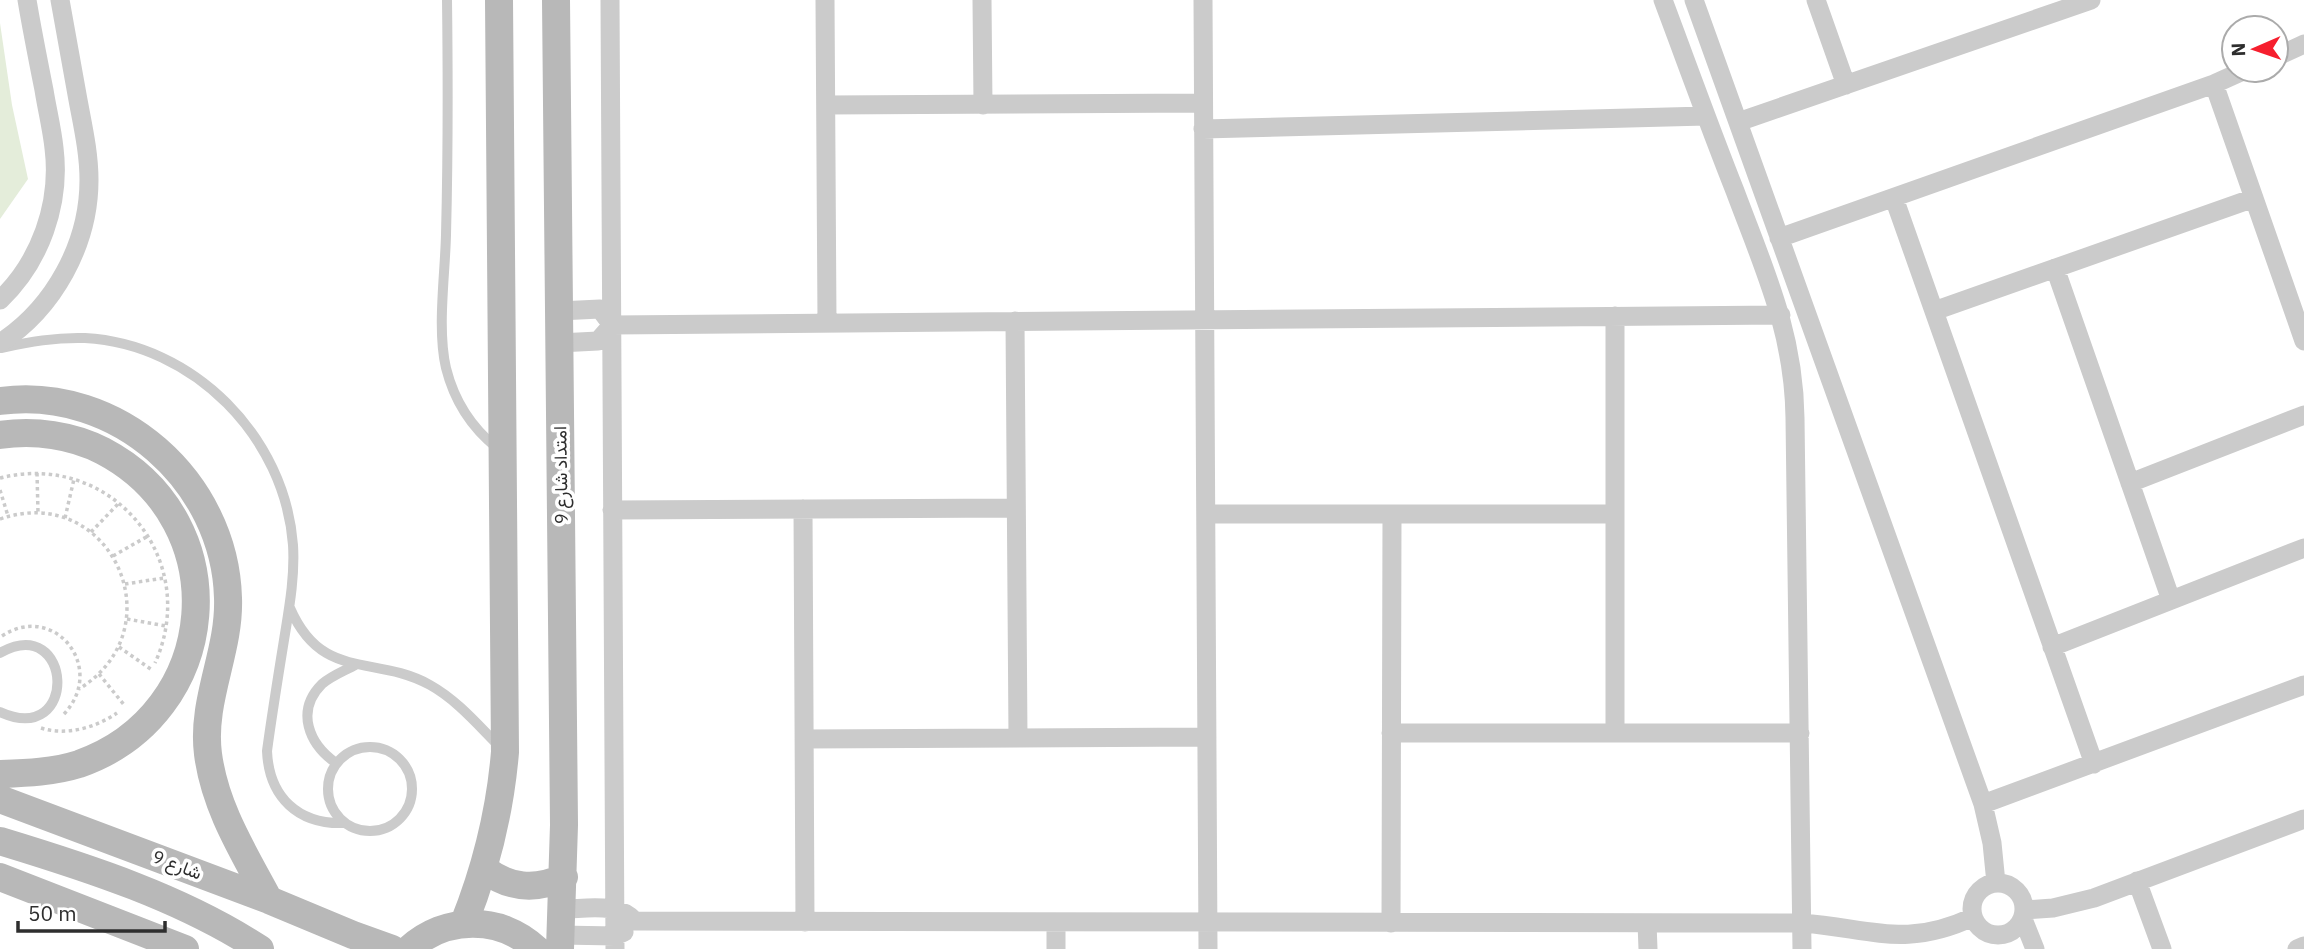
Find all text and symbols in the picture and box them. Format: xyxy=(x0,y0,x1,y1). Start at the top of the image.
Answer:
north arrow xyxy=(2220,14,2290,84)
text: N xyxy=(2226,42,2250,57)
street label: امتداد شارع 9 xyxy=(548,426,574,524)
street label: شارع 9 xyxy=(149,845,205,885)
scale bar xyxy=(18,890,164,934)
text: 50 m xyxy=(28,899,77,927)

